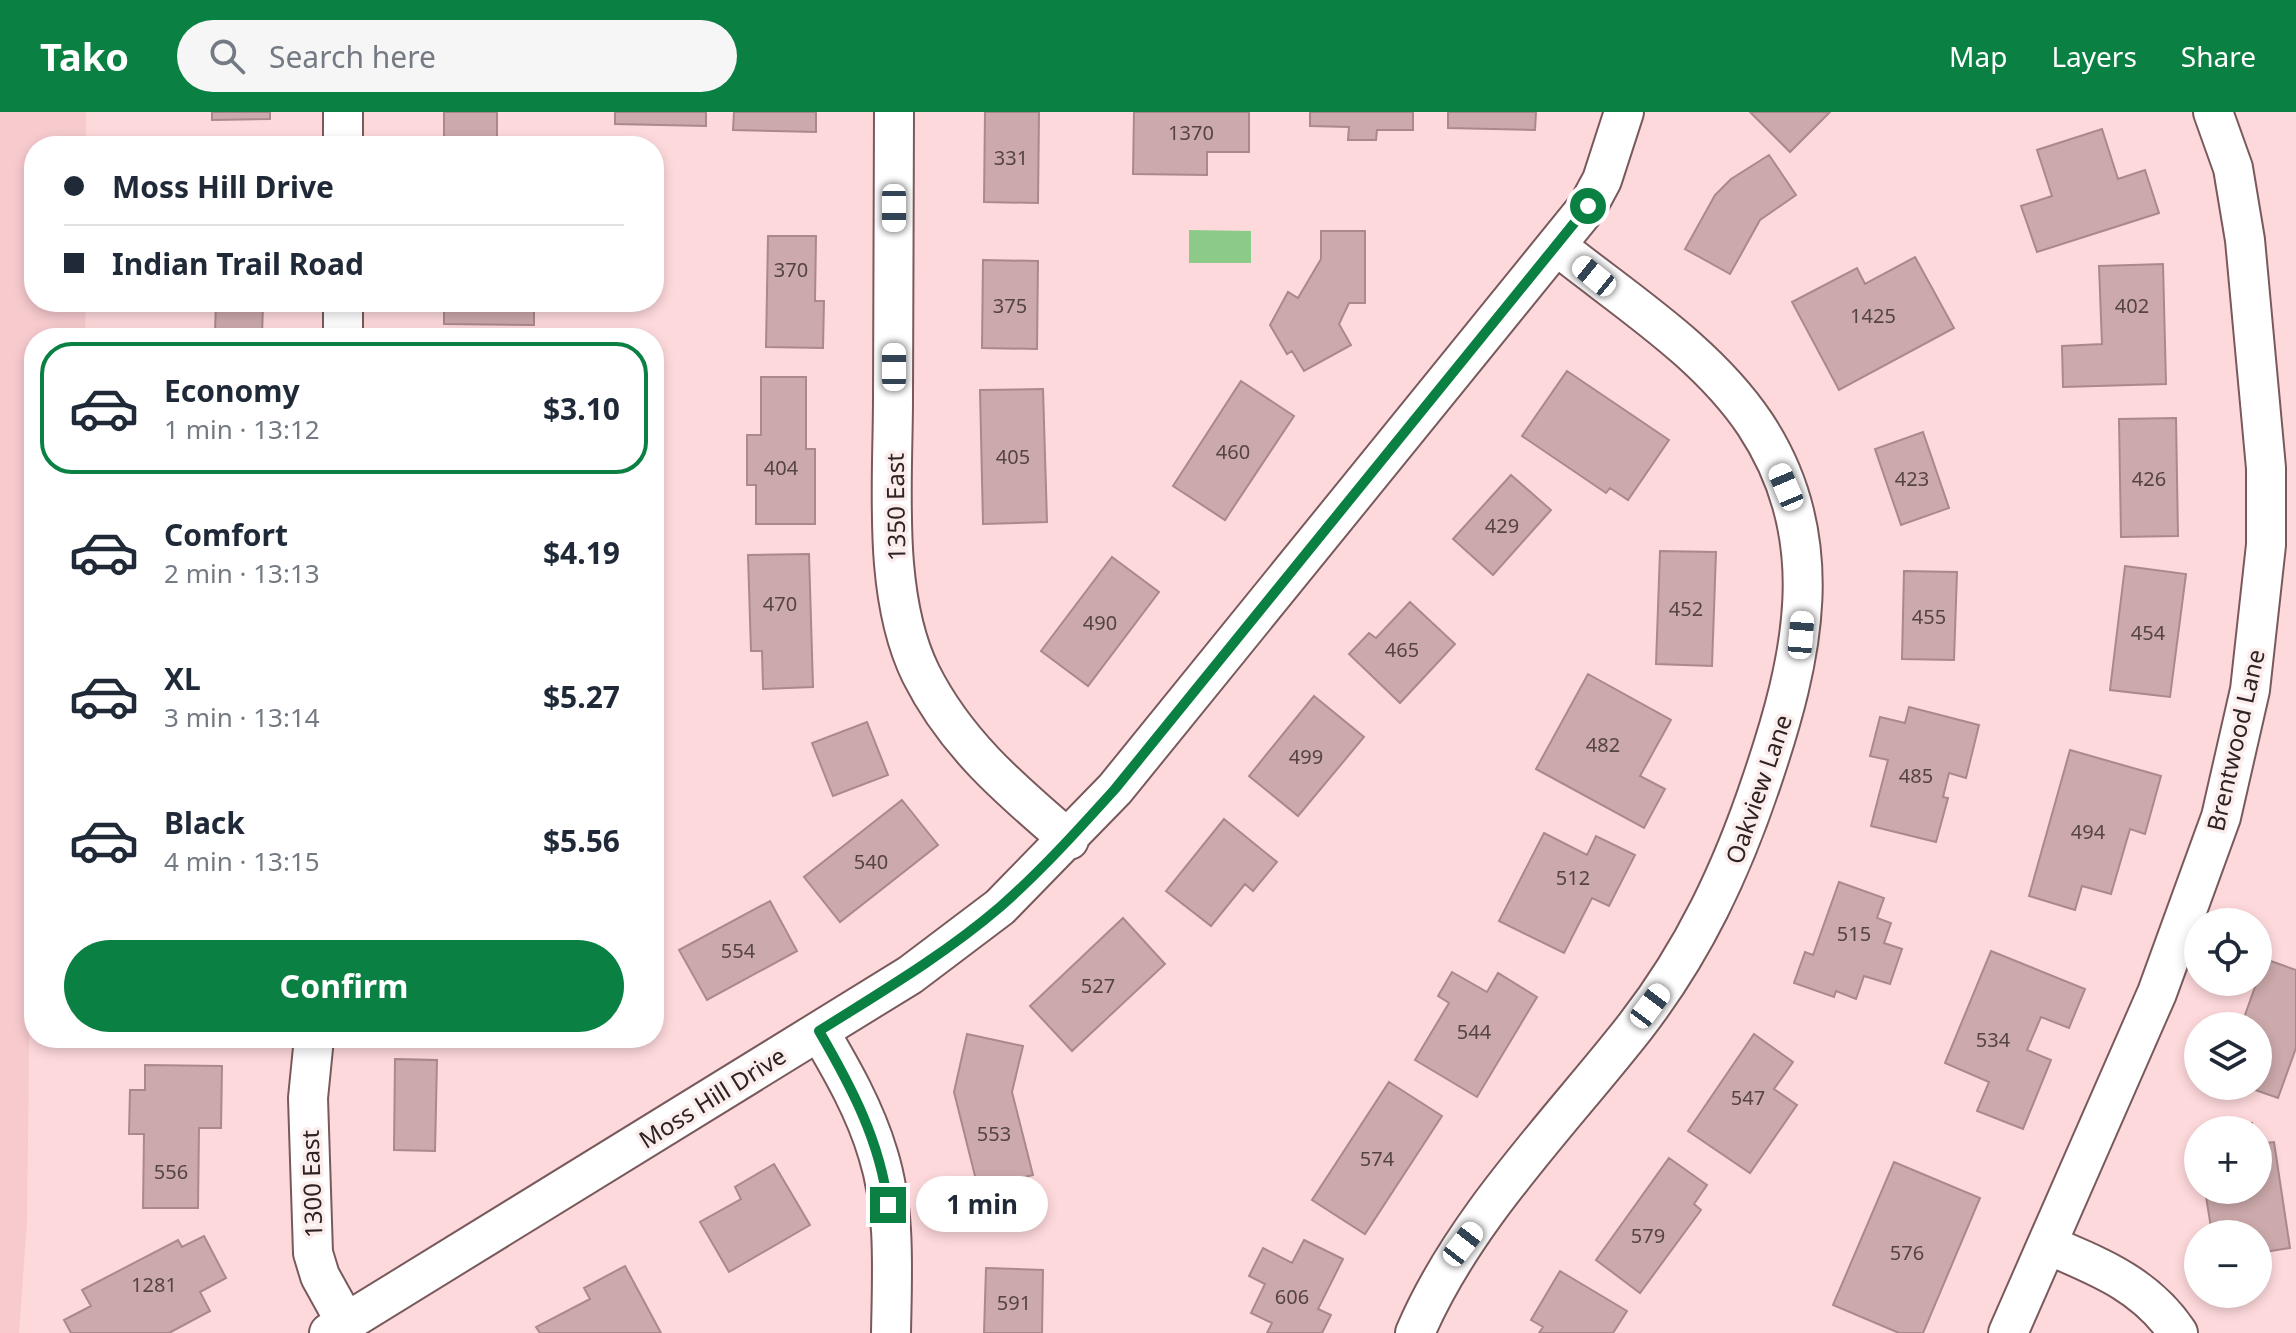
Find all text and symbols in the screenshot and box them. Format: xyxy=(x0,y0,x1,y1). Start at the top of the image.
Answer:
search box xyxy=(177,20,737,92)
text: Tako xyxy=(40,30,129,82)
icon: search xyxy=(205,34,249,78)
text: Search here xyxy=(269,36,436,77)
text: Map xyxy=(1949,37,2007,75)
text: Layers xyxy=(2051,37,2137,75)
text: Share xyxy=(2181,37,2256,75)
house number: 1370 xyxy=(1168,119,1214,146)
house number: 331 xyxy=(994,144,1028,171)
text: Moss Hill Drive xyxy=(112,166,334,207)
car xyxy=(882,184,906,232)
route start xyxy=(1570,188,1606,224)
text: Indian Trail Road xyxy=(112,243,364,284)
car xyxy=(1568,252,1620,300)
house number: 370 xyxy=(774,256,808,283)
house number: 375 xyxy=(993,292,1027,319)
house number: 402 xyxy=(2115,292,2149,319)
house number: 1425 xyxy=(1850,302,1896,329)
car xyxy=(882,343,906,391)
text: Economy xyxy=(164,370,300,411)
icon: car xyxy=(68,372,140,444)
text: $3.10 xyxy=(543,388,620,429)
text: 1 min · 13:12 xyxy=(164,411,320,447)
house number: 460 xyxy=(1216,438,1250,465)
house number: 405 xyxy=(996,443,1030,470)
street label: 1350 East xyxy=(878,452,912,561)
house number: 404 xyxy=(764,454,799,481)
car xyxy=(1766,460,1806,514)
house number: 423 xyxy=(1895,465,1929,492)
house number: 426 xyxy=(2132,465,2166,492)
house number: 429 xyxy=(1485,512,1519,539)
text: Comfort xyxy=(164,514,288,555)
icon: car xyxy=(68,516,140,588)
text: $4.19 xyxy=(543,532,620,573)
text: 2 min · 13:13 xyxy=(164,555,320,591)
house number: 470 xyxy=(763,590,797,617)
house number: 452 xyxy=(1669,595,1703,622)
house number: 455 xyxy=(1912,603,1946,630)
house number: 490 xyxy=(1083,609,1117,636)
car xyxy=(1787,610,1815,660)
house number: 454 xyxy=(2131,619,2166,646)
house number: 465 xyxy=(1385,636,1419,663)
street label: Brentwood Lane xyxy=(2198,646,2272,834)
text: XL xyxy=(164,658,201,699)
icon: car xyxy=(68,660,140,732)
text: $5.27 xyxy=(543,676,620,717)
text: 3 min · 13:14 xyxy=(164,699,320,735)
street label: Oakview Lane xyxy=(1717,710,1799,868)
house number: 482 xyxy=(1586,731,1620,758)
house number: 499 xyxy=(1289,743,1323,770)
house number: 485 xyxy=(1899,762,1933,789)
text: Black xyxy=(164,802,245,843)
icon: car xyxy=(68,804,140,876)
house number: 494 xyxy=(2071,818,2106,845)
text: $5.56 xyxy=(543,820,620,861)
text: 4 min · 13:15 xyxy=(164,843,320,879)
house number: 540 xyxy=(854,848,888,875)
house number: 512 xyxy=(1556,864,1590,891)
map controls xyxy=(2184,908,2272,1308)
button: locate xyxy=(2184,908,2272,996)
house number: 515 xyxy=(1837,920,1871,947)
house number: 554 xyxy=(721,937,756,964)
button: Confirm xyxy=(64,940,624,1032)
house number: 527 xyxy=(1081,972,1115,999)
car xyxy=(1626,980,1674,1032)
button: layers xyxy=(2184,1012,2272,1100)
house number: 544 xyxy=(1457,1018,1492,1045)
house number: 534 xyxy=(1976,1026,2011,1053)
street label: Moss Hill Drive xyxy=(632,1039,792,1155)
house number: 547 xyxy=(1731,1084,1765,1111)
button: + xyxy=(2184,1116,2272,1204)
house number: 553 xyxy=(977,1120,1011,1147)
street label: 1300 East xyxy=(293,1129,329,1239)
house number: 574 xyxy=(1360,1145,1395,1172)
house number: 556 xyxy=(154,1158,188,1185)
callout: 1 min xyxy=(916,1177,1048,1233)
text: 1 min xyxy=(946,1186,1018,1222)
route end xyxy=(870,1187,906,1223)
car xyxy=(1439,1218,1487,1270)
button: − xyxy=(2184,1220,2272,1308)
house number: 579 xyxy=(1631,1222,1665,1249)
house number: 576 xyxy=(1890,1239,1924,1266)
house number: 1281 xyxy=(131,1271,177,1298)
house number: 606 xyxy=(1275,1283,1309,1310)
house number: 591 xyxy=(997,1289,1031,1316)

